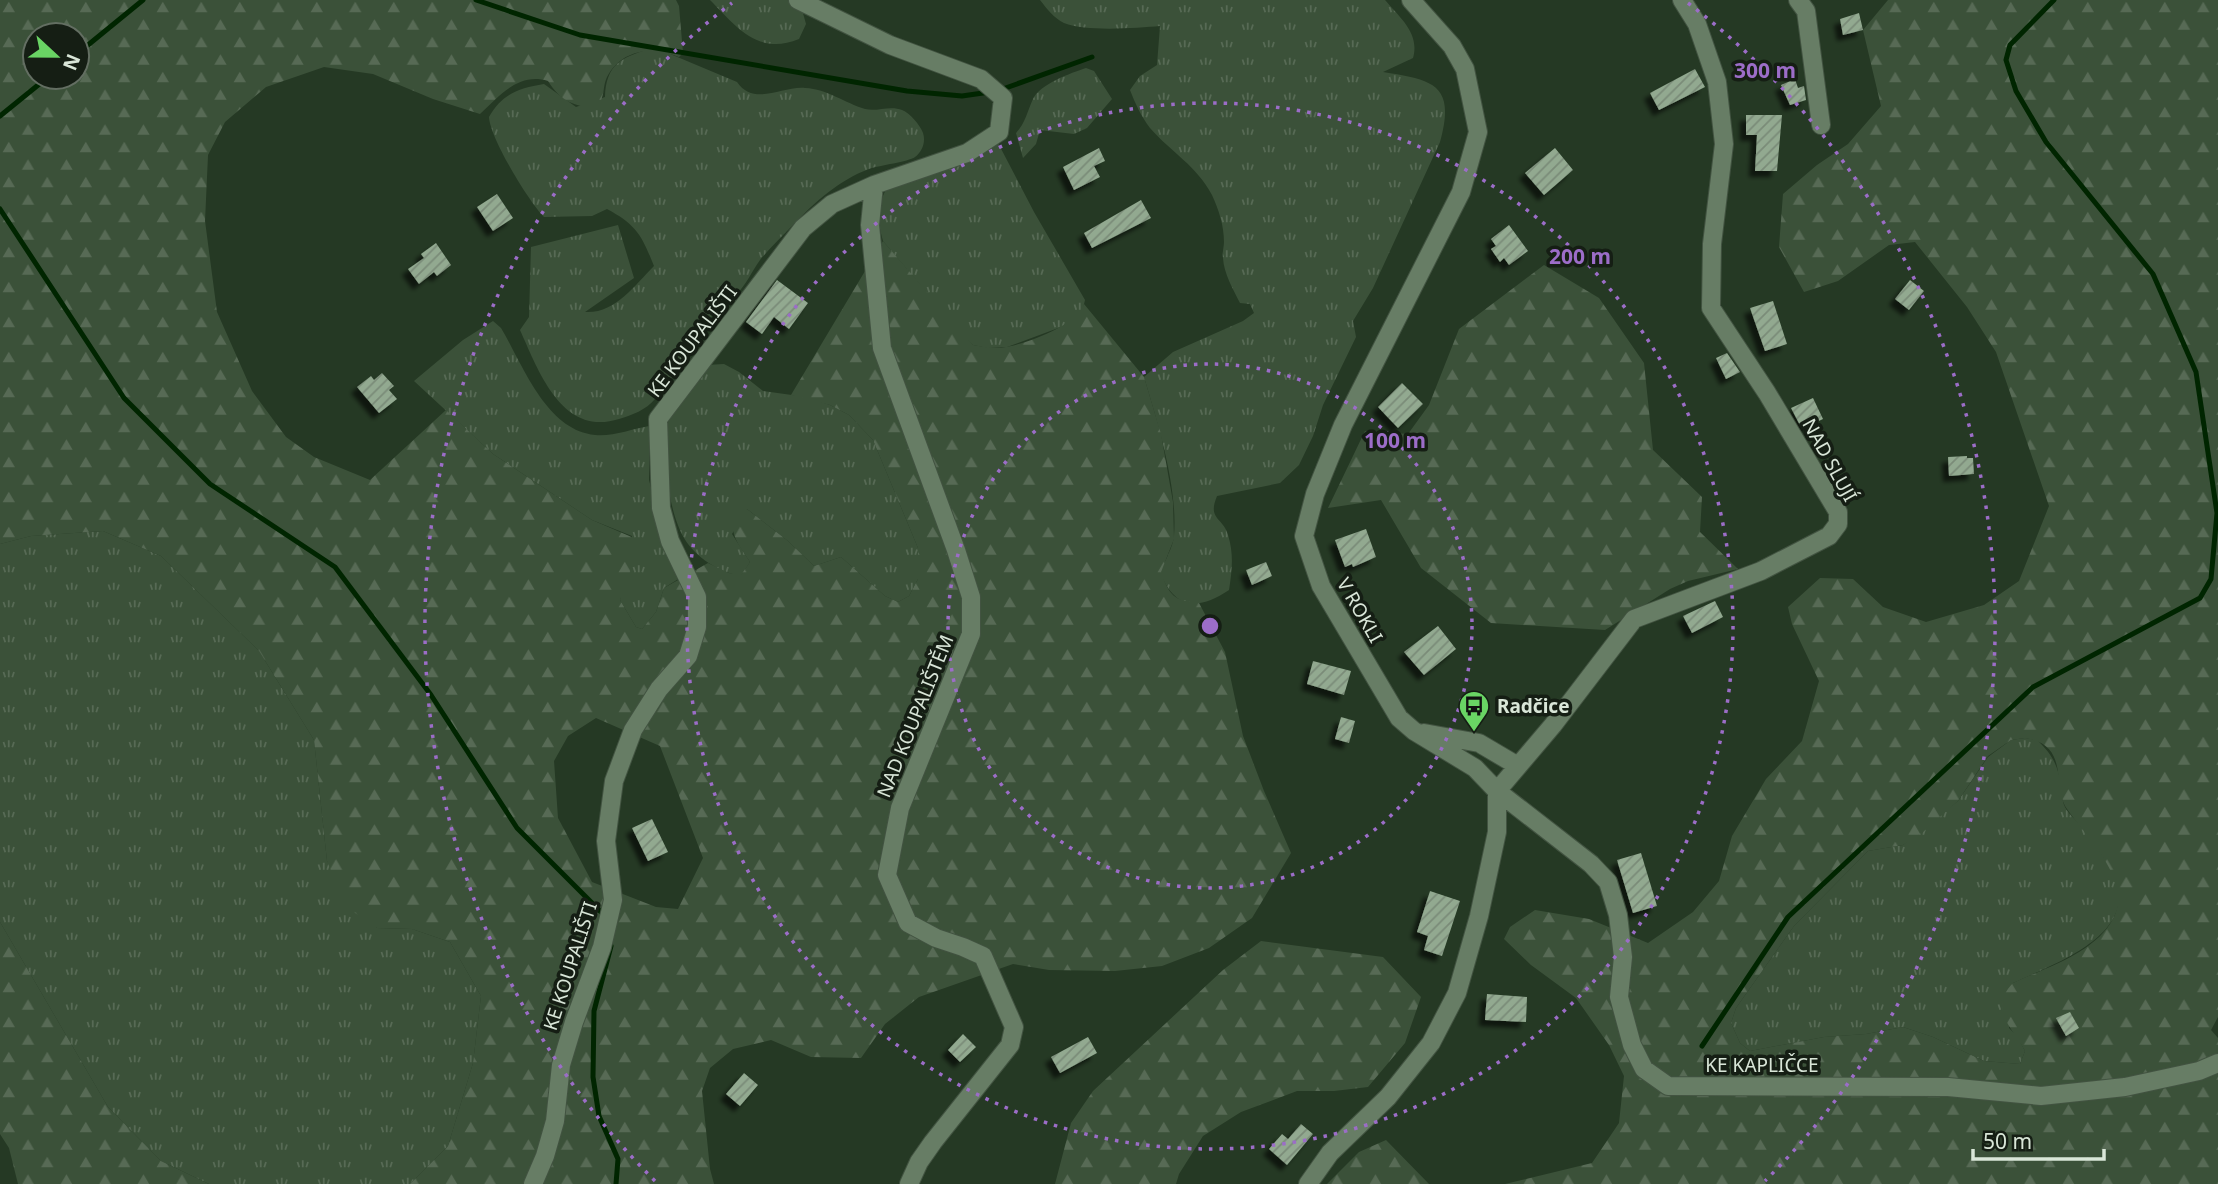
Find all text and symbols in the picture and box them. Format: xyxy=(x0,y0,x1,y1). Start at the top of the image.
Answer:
north arrow xyxy=(21,21,91,91)
text: N xyxy=(57,50,87,74)
text: 300 m xyxy=(1734,56,1796,84)
text: 200 m xyxy=(1549,242,1611,270)
street label: KE KOUPALIŠTI xyxy=(641,280,743,402)
street label: NAD SLUJÍ xyxy=(1797,414,1864,507)
text: 100 m xyxy=(1364,426,1426,454)
street label: V ROKLI xyxy=(1331,573,1389,647)
centre of rings xyxy=(1198,614,1222,638)
street label: NAD KOUPALIŠTĚM xyxy=(870,631,960,801)
bus stop icon: Radčice xyxy=(1457,689,1491,733)
place label: Radčice xyxy=(1497,693,1570,719)
street label: KE KOUPALIŠTI xyxy=(537,898,603,1034)
street label: KE KAPLIČCE xyxy=(1705,1052,1819,1078)
scale bar xyxy=(1973,1118,2104,1162)
text: 50 m xyxy=(1983,1127,2032,1155)

